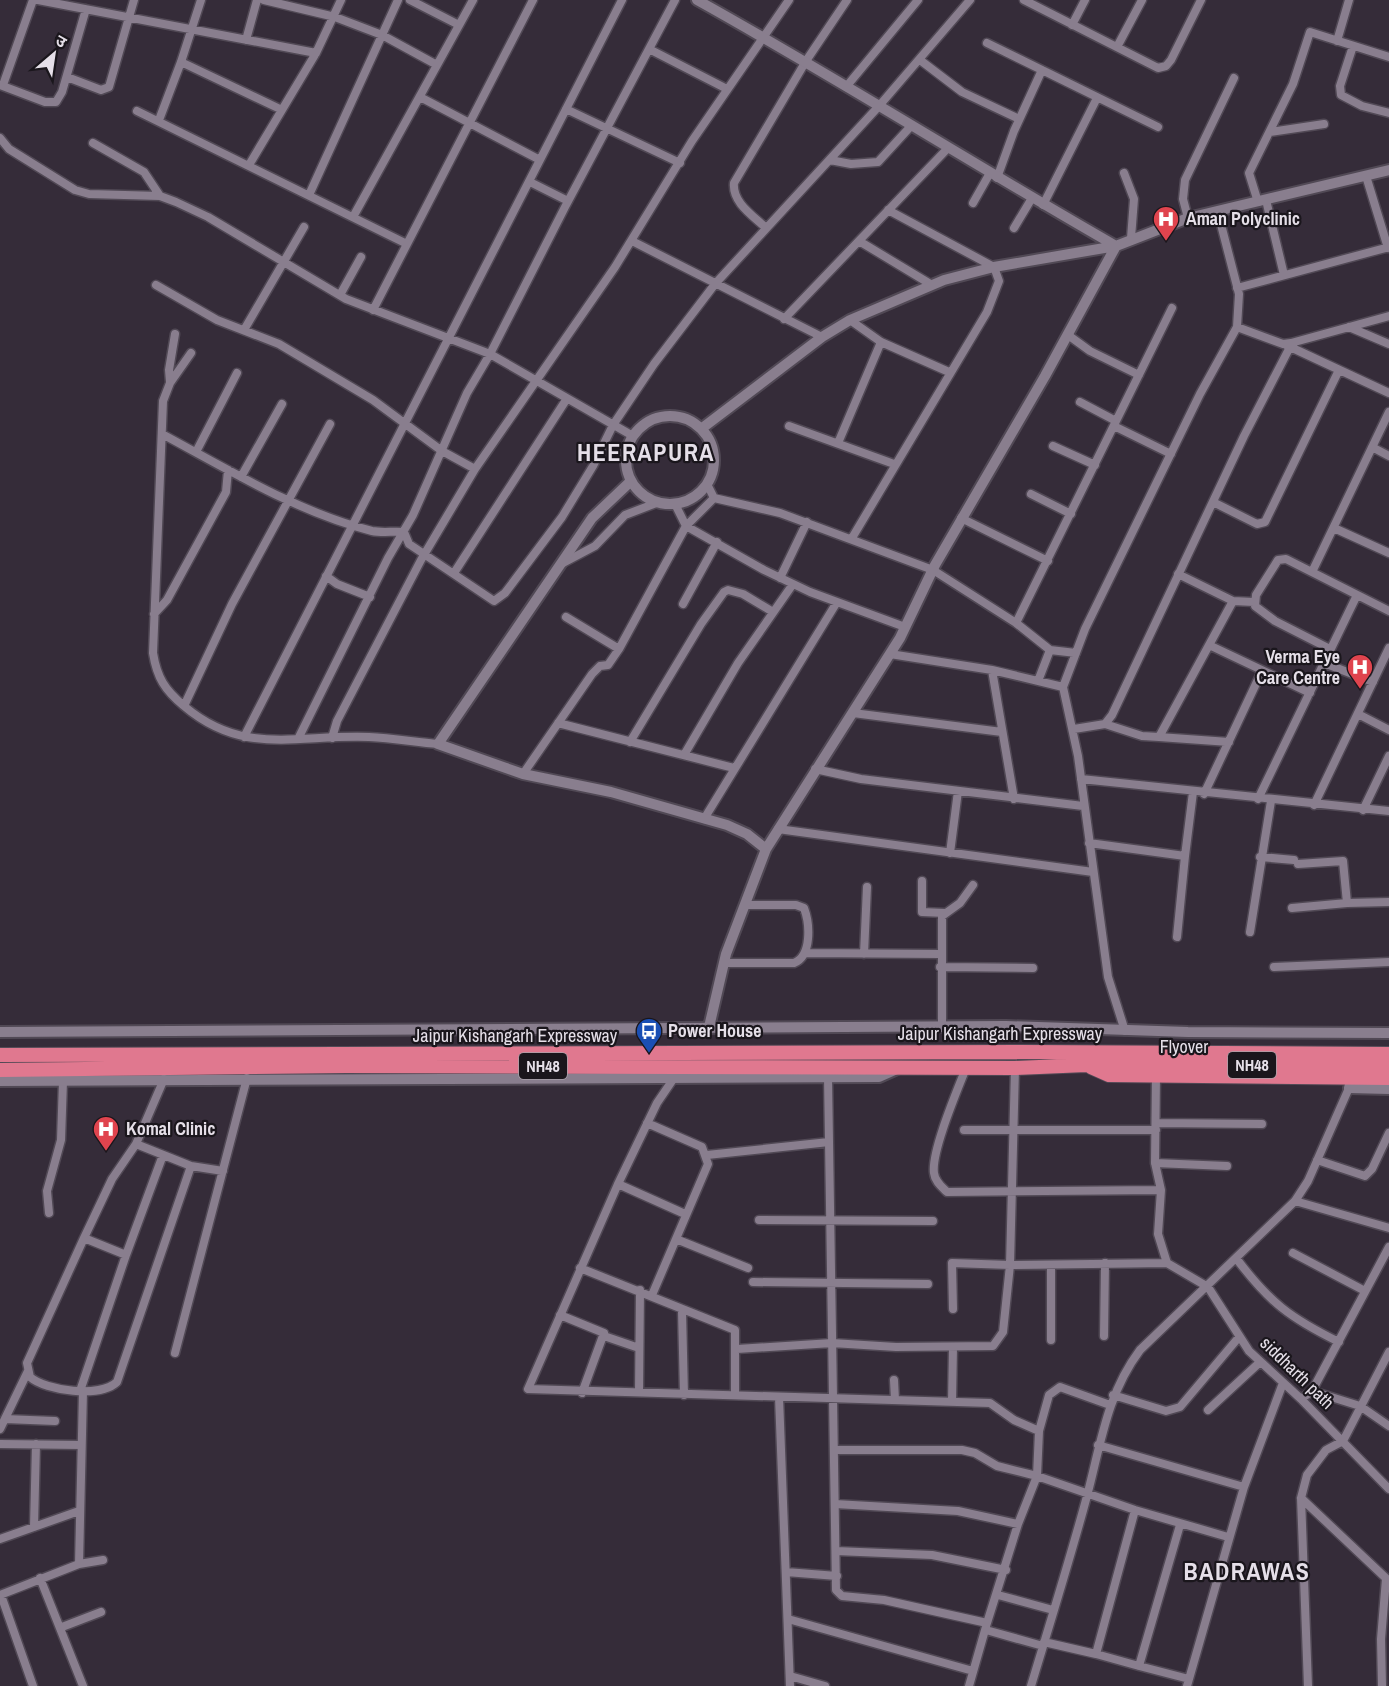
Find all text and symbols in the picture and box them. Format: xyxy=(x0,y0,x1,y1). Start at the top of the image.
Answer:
north arrow xyxy=(24,24,84,84)
text: उ xyxy=(52,29,71,53)
hospital icon: Aman Polyclinic xyxy=(1151,204,1181,242)
place label: Aman Polyclinic xyxy=(1186,206,1300,231)
district label: HEERAPURA xyxy=(577,436,715,468)
place label: Verma Eye Care Centre xyxy=(1256,644,1340,690)
hospital icon: Verma Eye Care Centre xyxy=(1345,652,1375,690)
bus stop icon: Power House xyxy=(634,1016,664,1054)
place label: Power House xyxy=(668,1018,762,1043)
street label: Jaipur Kishangarh Expressway xyxy=(898,1021,1103,1046)
street label: Jaipur Kishangarh Expressway xyxy=(413,1023,618,1048)
street label: Flyover xyxy=(1160,1034,1208,1059)
road number: NH48 xyxy=(1228,1052,1276,1078)
road number: NH48 xyxy=(519,1053,567,1079)
hospital icon: Komal Clinic xyxy=(91,1114,121,1152)
place label: Komal Clinic xyxy=(126,1116,215,1141)
street label: siddharth path xyxy=(1255,1331,1340,1414)
district label: BADRAWAS xyxy=(1184,1555,1310,1587)

